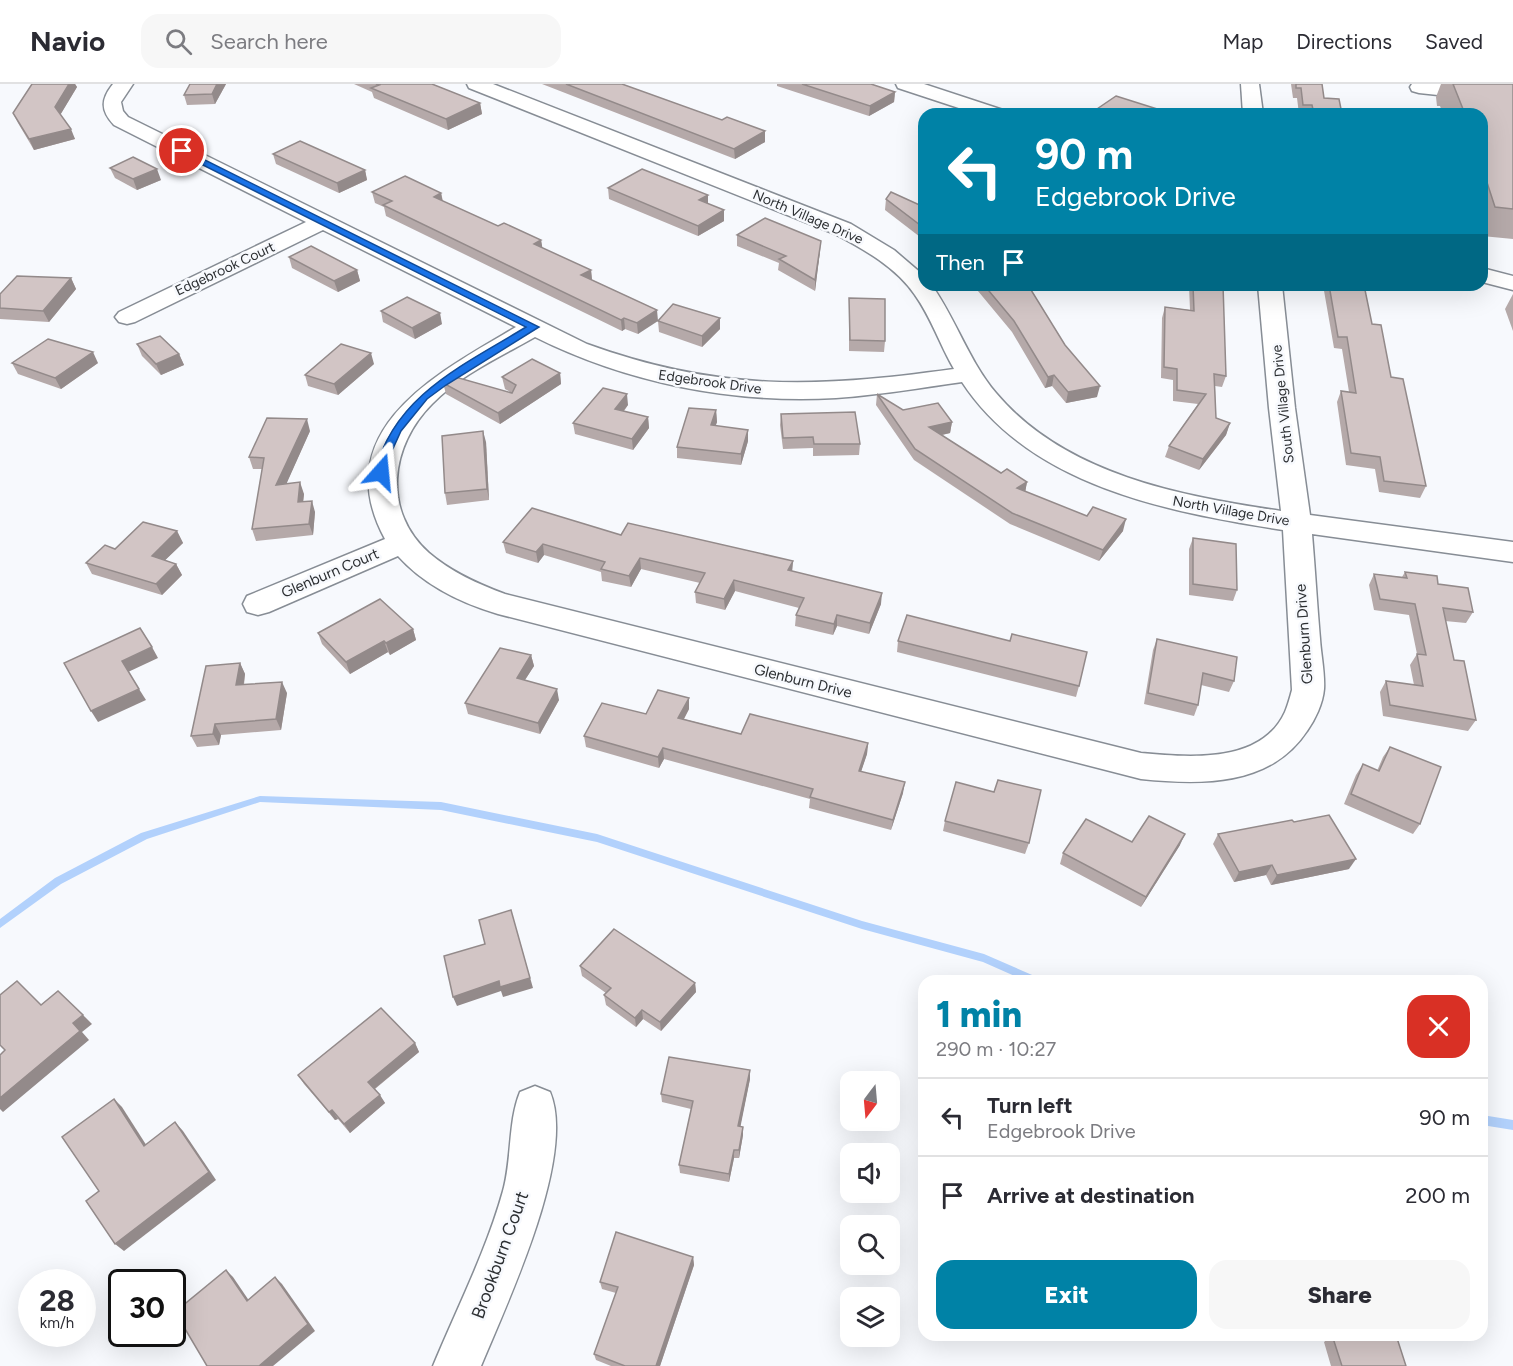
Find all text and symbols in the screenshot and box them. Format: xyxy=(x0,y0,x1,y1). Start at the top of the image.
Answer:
search box xyxy=(141,14,561,68)
text: Navio xyxy=(30,24,105,58)
icon: search xyxy=(162,25,195,58)
text: Search here xyxy=(210,28,328,55)
text: Map xyxy=(1222,29,1263,54)
text: Directions xyxy=(1296,29,1392,54)
text: Saved xyxy=(1425,29,1483,54)
pin xyxy=(156,125,207,176)
text: 90 m xyxy=(1035,129,1133,180)
icon: left xyxy=(936,132,1014,210)
icon: arrive xyxy=(165,134,198,167)
text: Edgebrook Drive xyxy=(1035,180,1236,213)
street label: North Village Drive xyxy=(750,186,866,248)
street label: Edgebrook Court xyxy=(173,239,277,299)
icon: arrive xyxy=(997,246,1030,279)
text: Then xyxy=(936,249,985,276)
street label: South Village Drive xyxy=(1268,344,1298,464)
street label: Edgebrook Drive xyxy=(657,366,763,398)
position arrow xyxy=(349,440,413,504)
street label: North Village Drive xyxy=(1171,492,1291,530)
street label: Glenburn Court xyxy=(279,544,382,602)
street label: Glenburn Drive xyxy=(1292,583,1316,685)
street label: Glenburn Drive xyxy=(752,660,854,702)
text: 1 min xyxy=(936,993,1022,1036)
button: close xyxy=(1407,995,1470,1058)
text: 290 m · 10:27 xyxy=(936,1037,1056,1061)
north arrow xyxy=(840,1071,900,1131)
map controls xyxy=(840,1071,900,1347)
text: Turn left xyxy=(987,1092,1073,1119)
icon: left xyxy=(936,1101,969,1134)
text: 90 m xyxy=(1419,1104,1470,1131)
text: Edgebrook Drive xyxy=(987,1119,1136,1143)
button: sound xyxy=(840,1143,900,1203)
icon: arrive xyxy=(936,1179,969,1212)
text: Arrive at destination xyxy=(987,1182,1195,1209)
text: 200 m xyxy=(1405,1182,1470,1209)
street label: Brookburn Court xyxy=(467,1188,533,1322)
button: search xyxy=(840,1215,900,1275)
button: Exit xyxy=(936,1260,1197,1329)
button: Share xyxy=(1209,1260,1470,1329)
speed limit sign: 30 xyxy=(108,1269,186,1347)
text: 28 xyxy=(39,1282,75,1319)
button: layers xyxy=(840,1287,900,1347)
text: km/h xyxy=(40,1314,74,1332)

